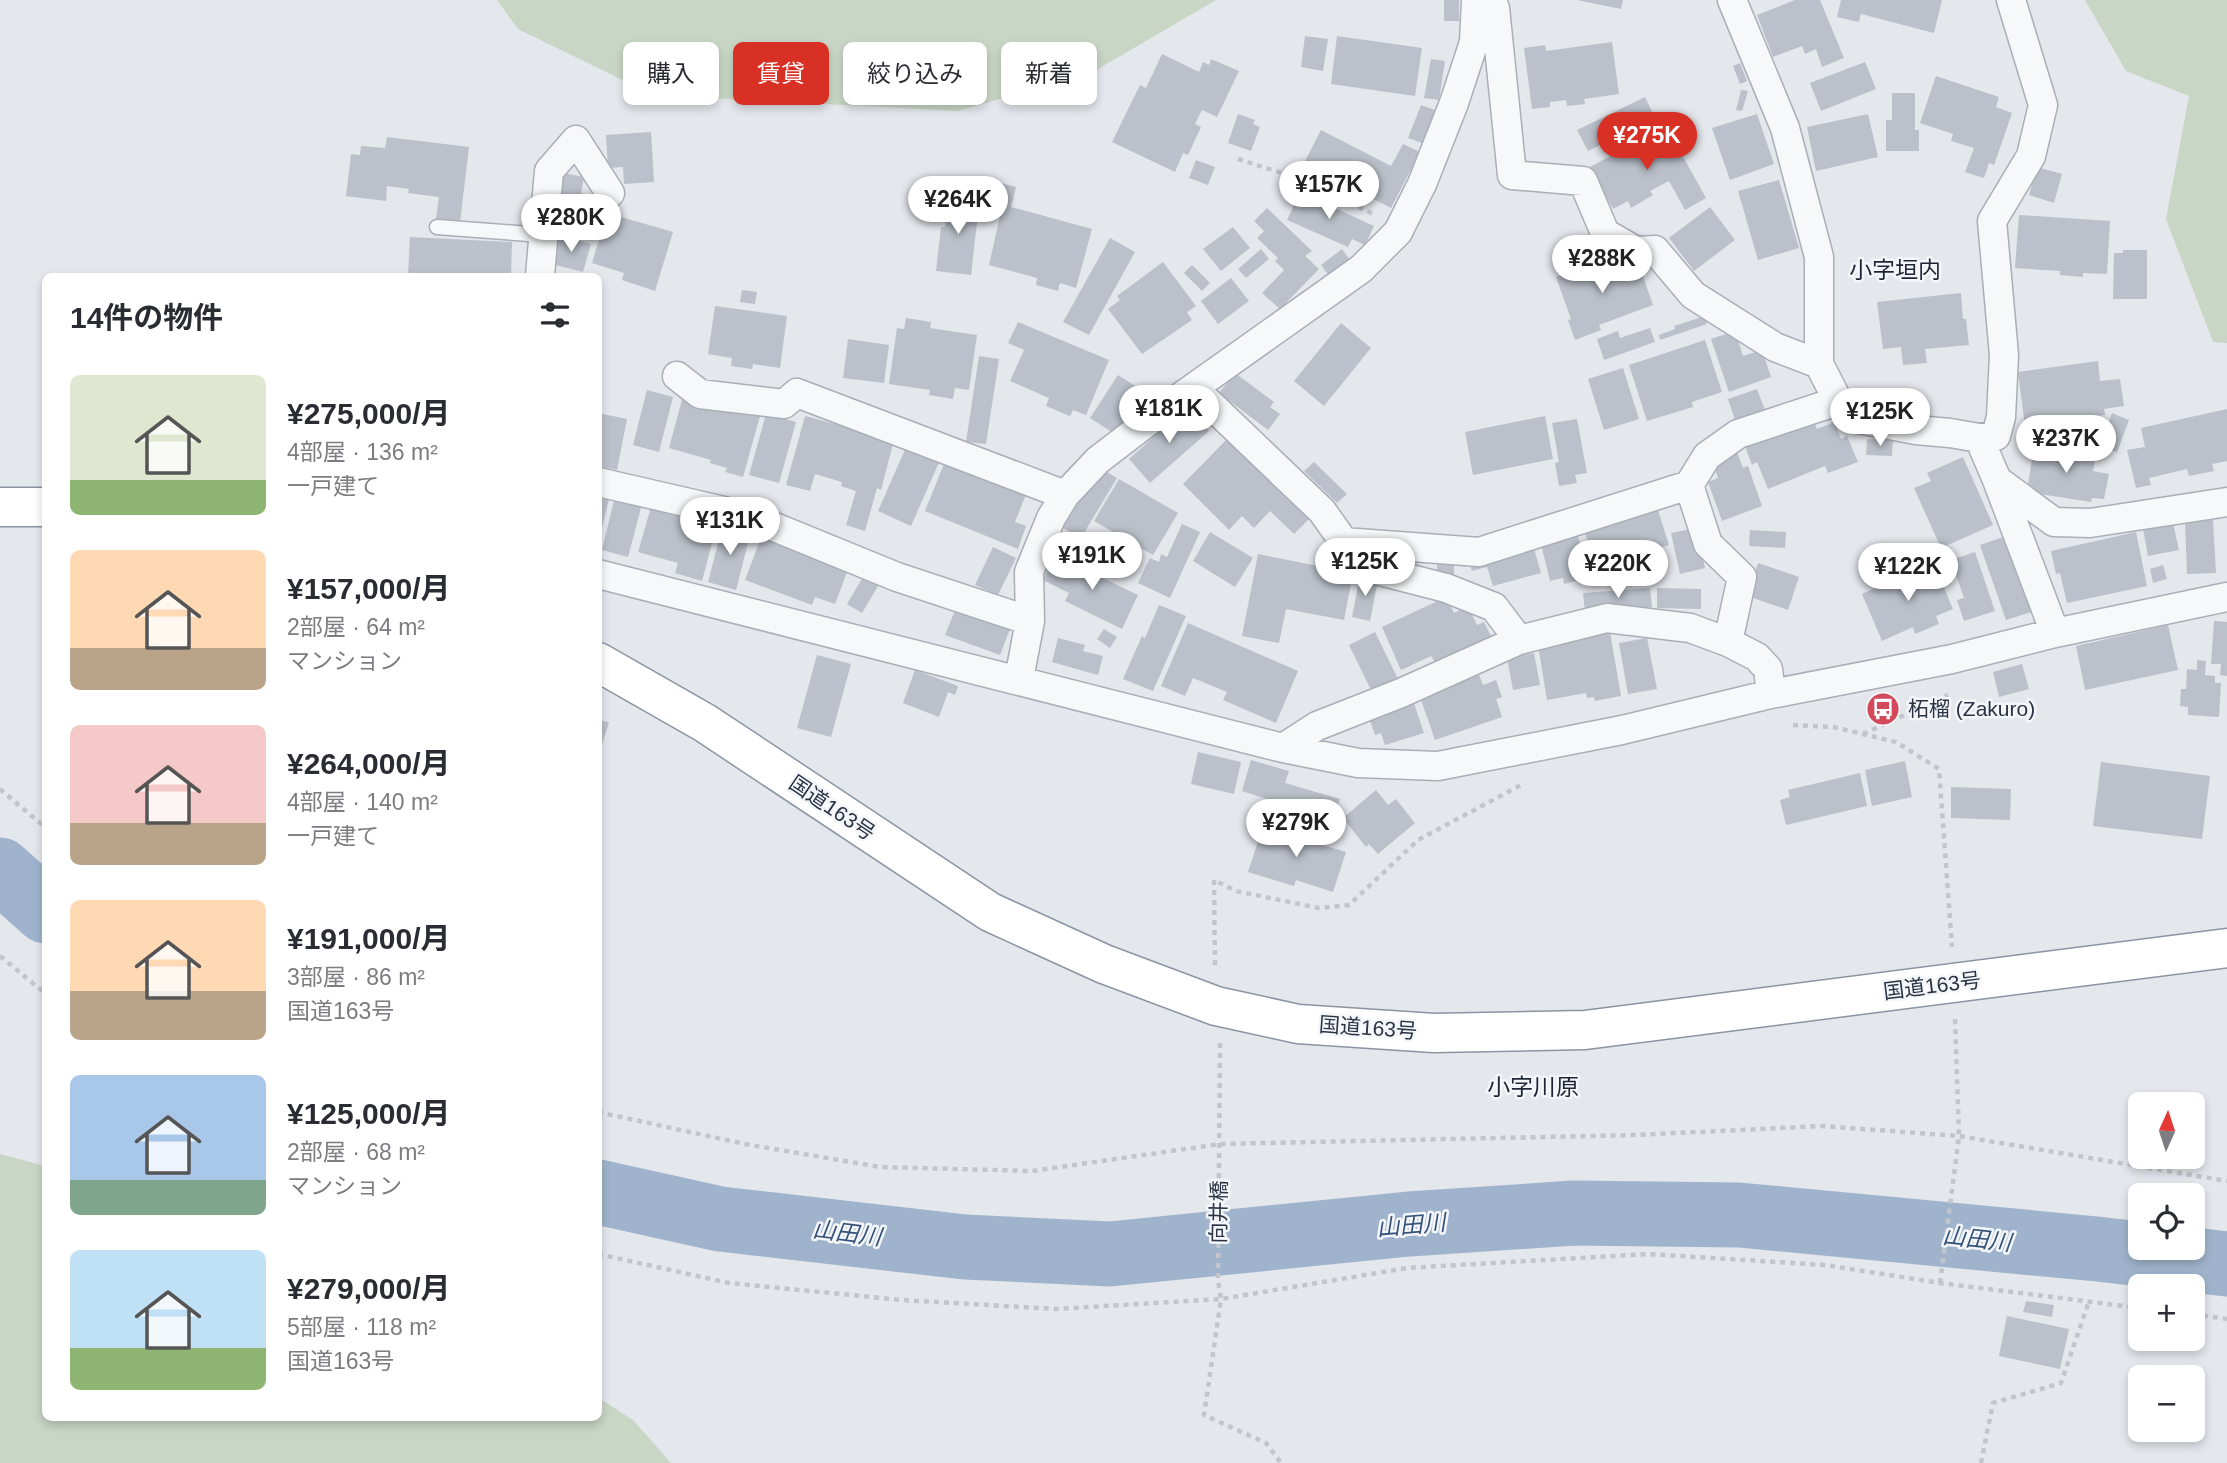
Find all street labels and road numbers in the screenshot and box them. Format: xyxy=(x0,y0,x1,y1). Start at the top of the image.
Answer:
street label: 国道163号 xyxy=(785,771,879,845)
street label: 国道163号 xyxy=(1882,968,1982,1003)
street label: 国道163号 xyxy=(1318,1013,1418,1042)
street label: 向井橋 xyxy=(1206,1180,1231,1244)

